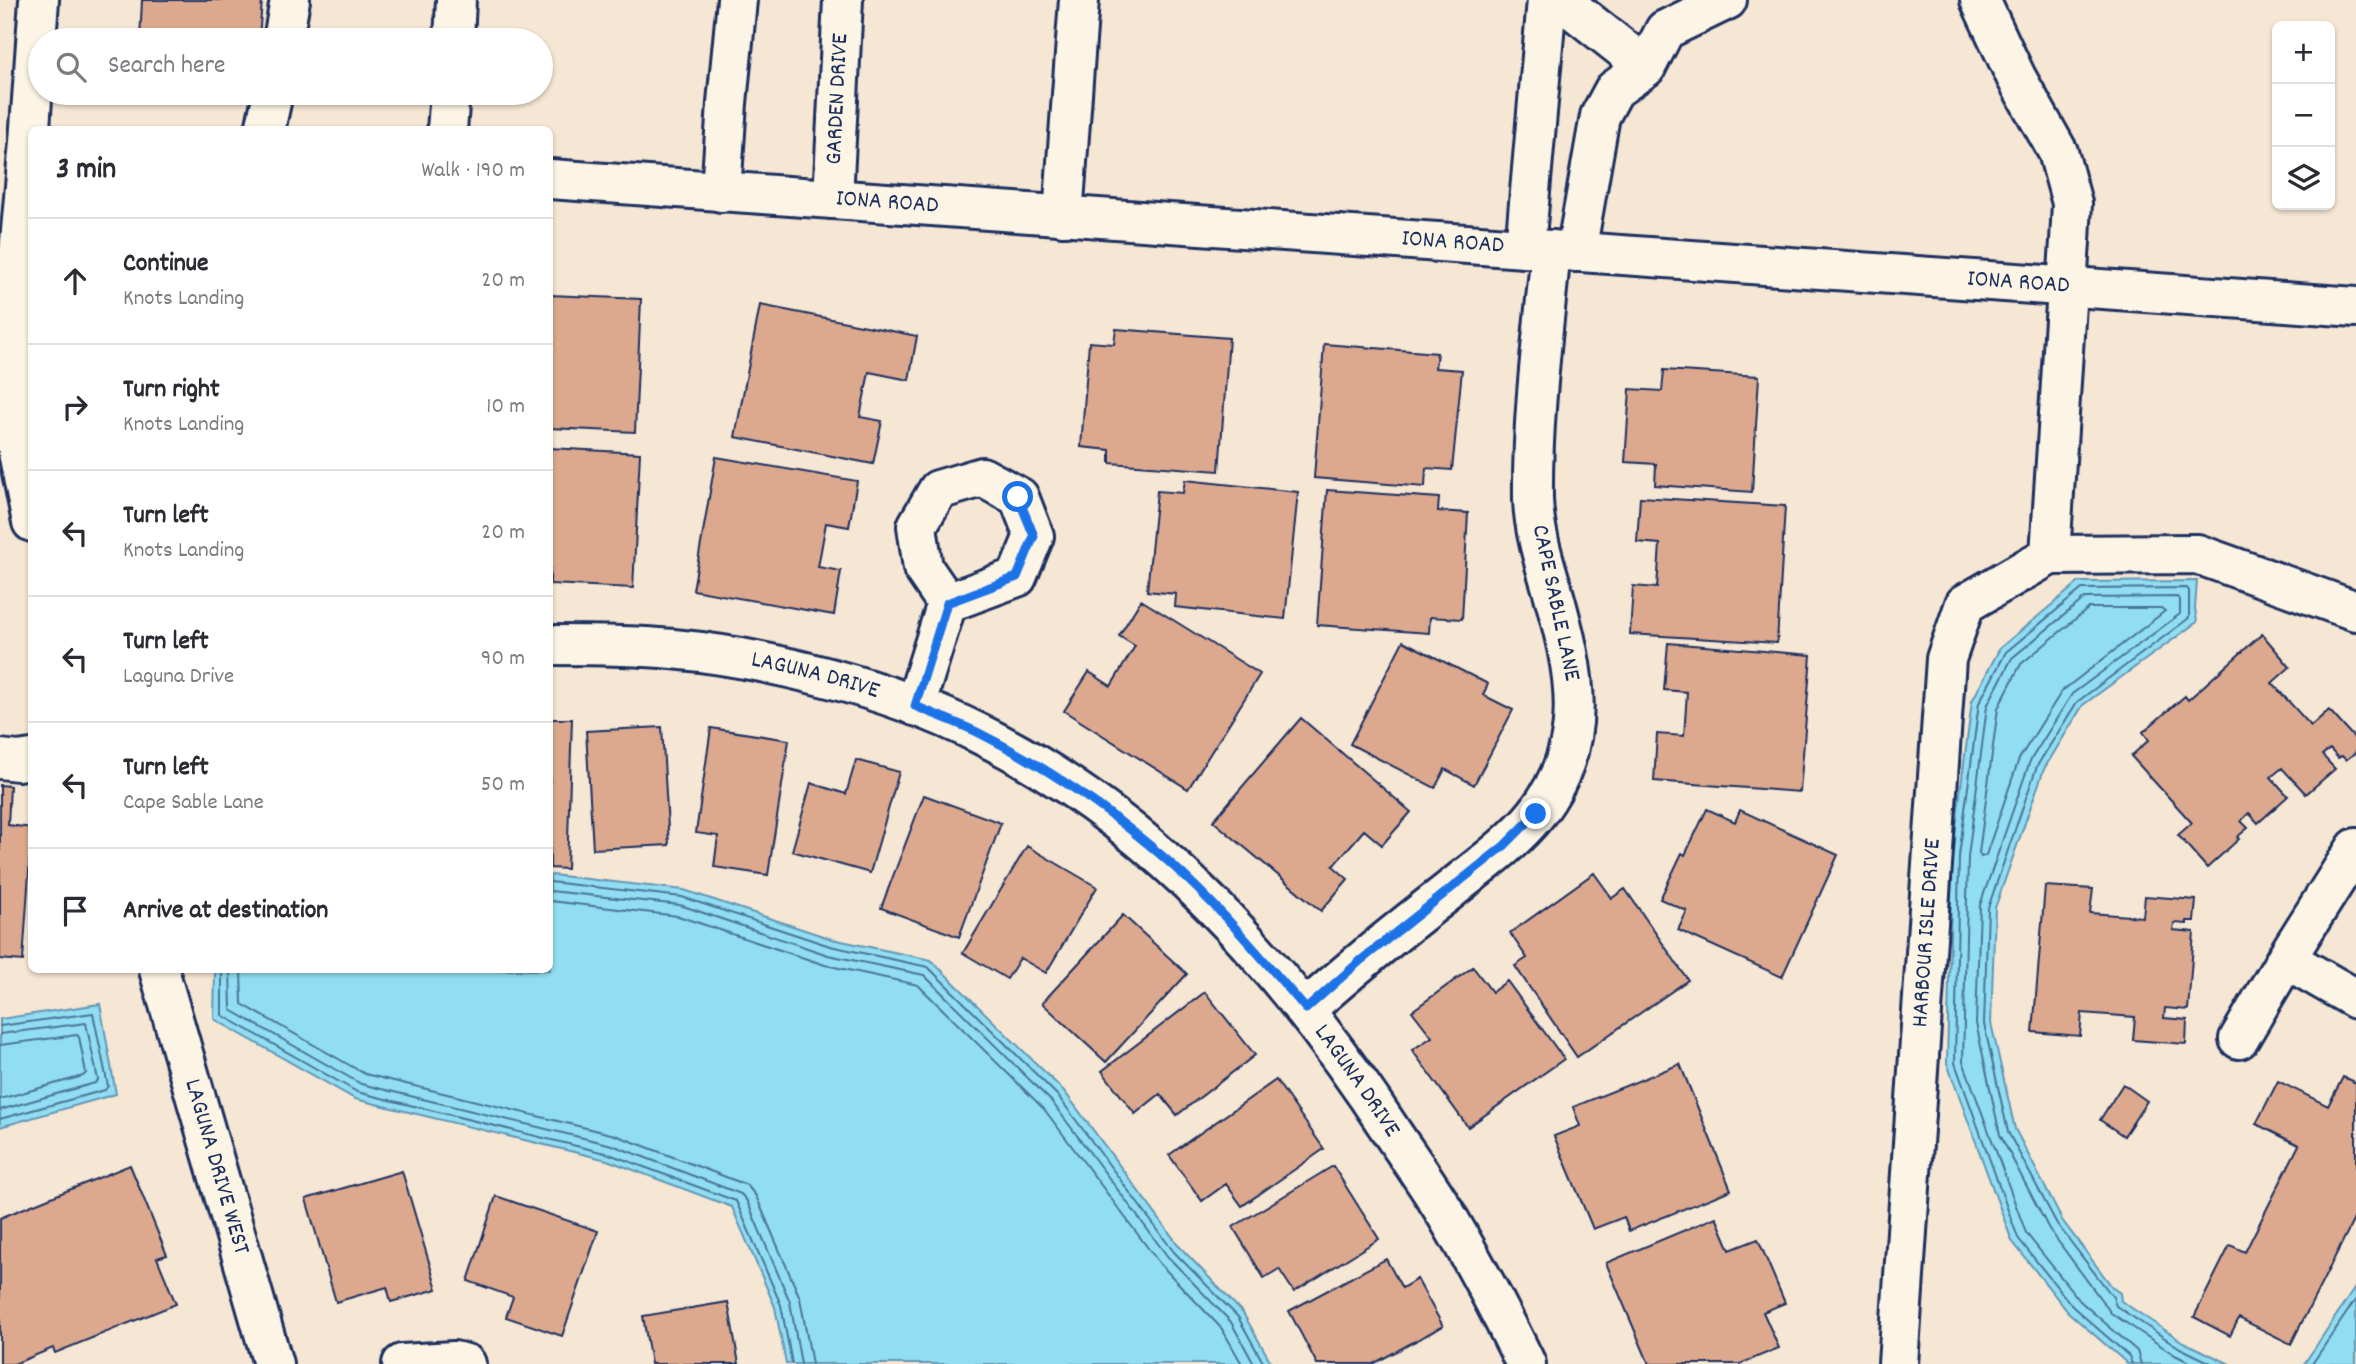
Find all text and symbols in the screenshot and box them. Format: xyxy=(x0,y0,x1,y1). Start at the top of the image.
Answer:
map controls xyxy=(2272,21,2335,210)
button: + xyxy=(2272,21,2335,84)
search box xyxy=(28,28,553,105)
street label: GARDEN DRIVE xyxy=(818,32,858,166)
icon: search xyxy=(52,48,90,86)
text: Search here xyxy=(108,48,226,85)
button: − xyxy=(2272,84,2335,147)
button: layers xyxy=(2272,147,2335,210)
text: 3 min xyxy=(56,150,116,193)
text: Walk · 190 m xyxy=(421,155,525,188)
street label: IONA ROAD xyxy=(835,182,940,223)
street label: IONA ROAD xyxy=(1400,222,1505,264)
text: Continue xyxy=(123,246,208,283)
icon: ahead xyxy=(56,262,94,300)
street label: IONA ROAD xyxy=(1966,262,2071,304)
text: 20 m xyxy=(481,265,525,298)
text: Knots Landing xyxy=(123,283,244,316)
text: Turn right xyxy=(123,372,220,409)
icon: right xyxy=(56,388,94,426)
text: 10 m xyxy=(486,391,525,424)
text: Knots Landing xyxy=(123,409,244,442)
route start xyxy=(1002,481,1033,512)
text: Turn left xyxy=(123,498,209,535)
icon: left xyxy=(56,514,94,552)
text: 20 m xyxy=(481,517,525,550)
street label: CAPE SABLE LANE xyxy=(1522,522,1588,684)
text: Knots Landing xyxy=(123,535,244,568)
text: Turn left xyxy=(123,624,209,661)
icon: left xyxy=(56,640,94,678)
text: 90 m xyxy=(481,643,525,676)
street label: LAGUNA DRIVE xyxy=(748,643,884,709)
text: Laguna Drive xyxy=(123,661,234,694)
text: Turn left xyxy=(123,750,209,787)
icon: left xyxy=(56,766,94,804)
text: 50 m xyxy=(481,769,525,802)
text: Cape Sable Lane xyxy=(123,787,264,820)
route end xyxy=(1520,798,1551,829)
street label: HARBOUR ISLE DRIVE xyxy=(1904,837,1951,1029)
icon: arrive xyxy=(56,892,94,930)
text: Arrive at destination xyxy=(123,893,328,930)
street label: LAGUNA DRIVE xyxy=(1305,1018,1408,1145)
street label: LAGUNA DRIVE WEST xyxy=(174,1075,258,1259)

